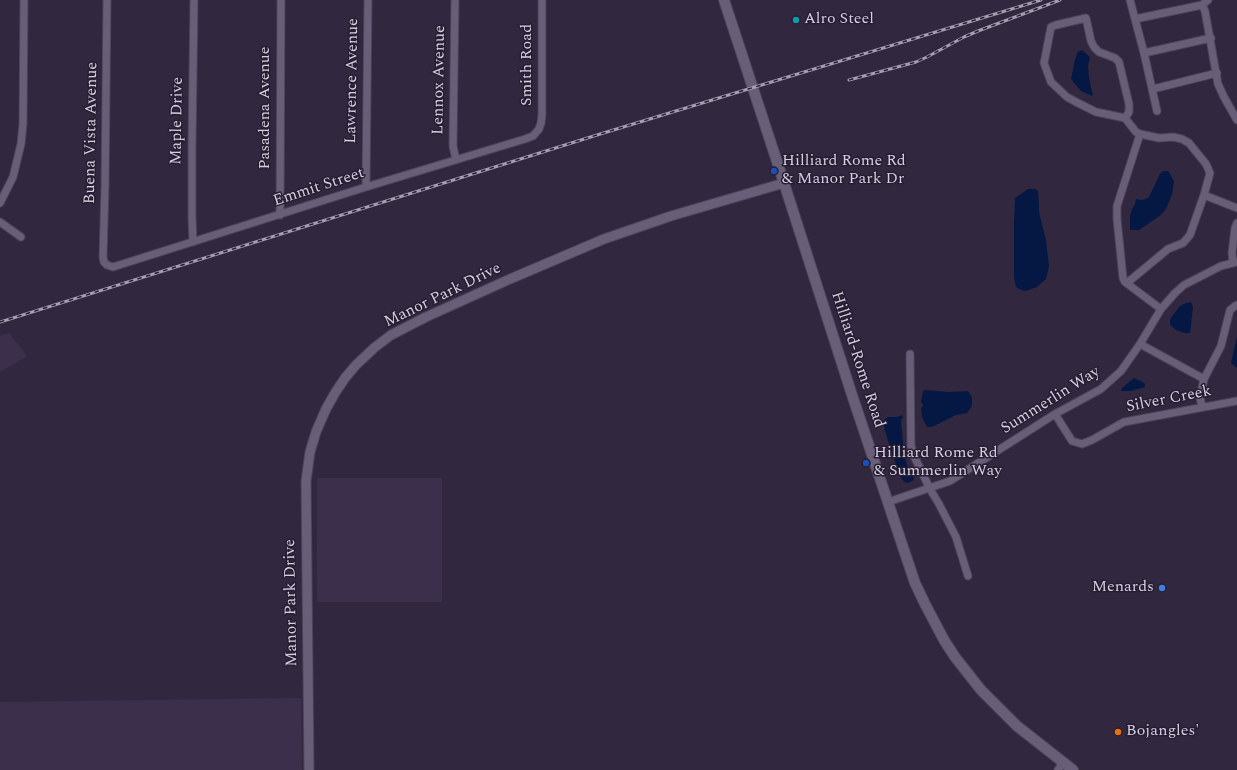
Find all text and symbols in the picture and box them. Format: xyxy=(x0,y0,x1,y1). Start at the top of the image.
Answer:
place label: Alro Steel xyxy=(804,10,874,30)
marker: Alro Steel xyxy=(791,15,801,25)
street label: Lawrence Avenue xyxy=(342,18,364,144)
street label: Smith Road xyxy=(518,24,538,106)
street label: Lennox Avenue xyxy=(429,25,451,135)
street label: Pasadena Avenue xyxy=(256,46,276,170)
street label: Buena Vista Avenue xyxy=(81,62,103,204)
street label: Maple Drive xyxy=(168,77,188,165)
place label: Hilliard Rome Rd & Manor Park Dr xyxy=(782,152,906,190)
street label: Emmit Street xyxy=(271,164,367,212)
marker: Hilliard Rome Rd & Manor Park Dr xyxy=(769,166,779,176)
street label: Manor Park Drive xyxy=(381,259,505,333)
street label: Hilliard-Rome Road xyxy=(826,289,888,431)
street label: Summerlin Way xyxy=(998,363,1104,439)
street label: Silver Creek xyxy=(1125,382,1213,418)
place label: Hilliard Rome Rd & Summerlin Way xyxy=(874,444,1002,482)
marker: Hilliard Rome Rd & Summerlin Way xyxy=(861,458,871,468)
street label: Manor Park Drive xyxy=(281,539,303,667)
place label: Menards xyxy=(1092,578,1154,598)
marker: Menards xyxy=(1157,583,1167,593)
place label: Bojangles' xyxy=(1126,722,1199,742)
marker: Bojangles' xyxy=(1113,727,1123,737)

